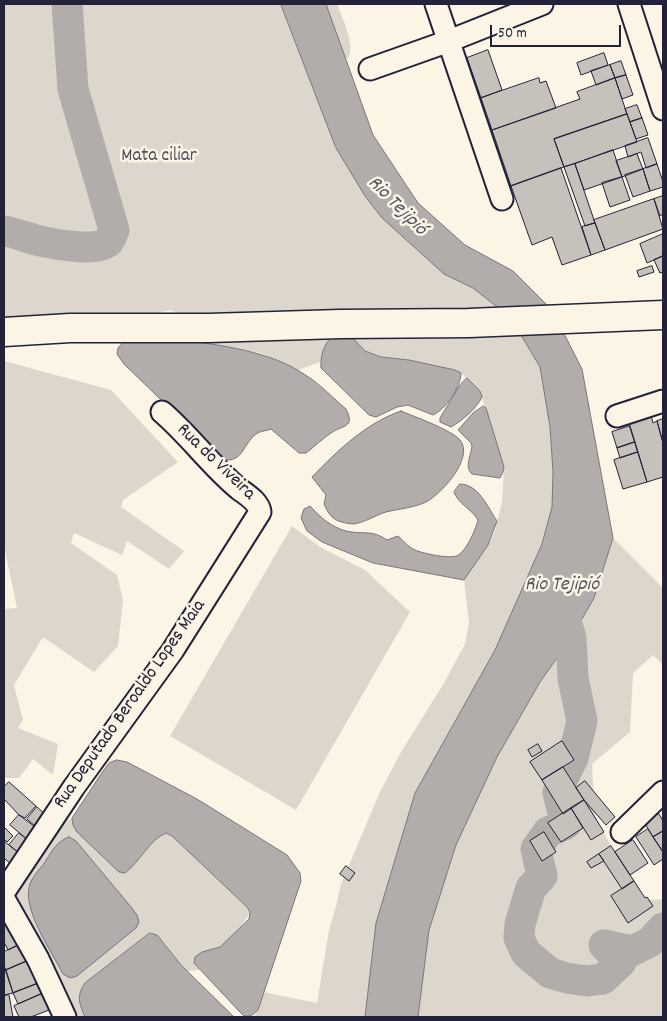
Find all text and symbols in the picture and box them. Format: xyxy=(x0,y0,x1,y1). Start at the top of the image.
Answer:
scale bar xyxy=(492,15,623,47)
text: 50 m xyxy=(498,23,527,45)
park label: Mata ciliar xyxy=(121,146,197,168)
water label: Rio Tejipió xyxy=(361,172,431,242)
street label: Rua do Viveira xyxy=(171,420,259,506)
water label: Rio Tejipió xyxy=(525,574,599,598)
street label: Rua Deputado Beroaldo Lopes Maia xyxy=(50,596,212,814)

